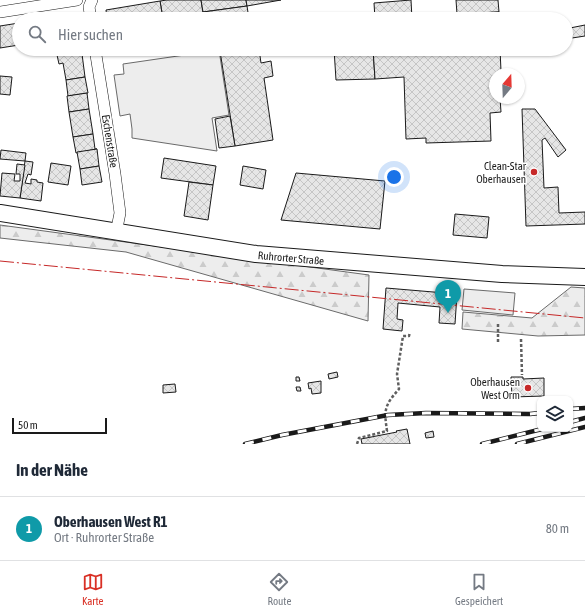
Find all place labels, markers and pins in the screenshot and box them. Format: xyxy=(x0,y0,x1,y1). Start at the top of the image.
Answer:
place label: Clean-Star Oberhausen xyxy=(476,160,527,185)
marker: Clean-Star Oberhausen xyxy=(529,167,539,177)
pin: 1 xyxy=(435,280,461,313)
place label: Oberhausen West Orm xyxy=(470,376,520,401)
marker: Oberhausen West Orm xyxy=(523,383,533,393)

